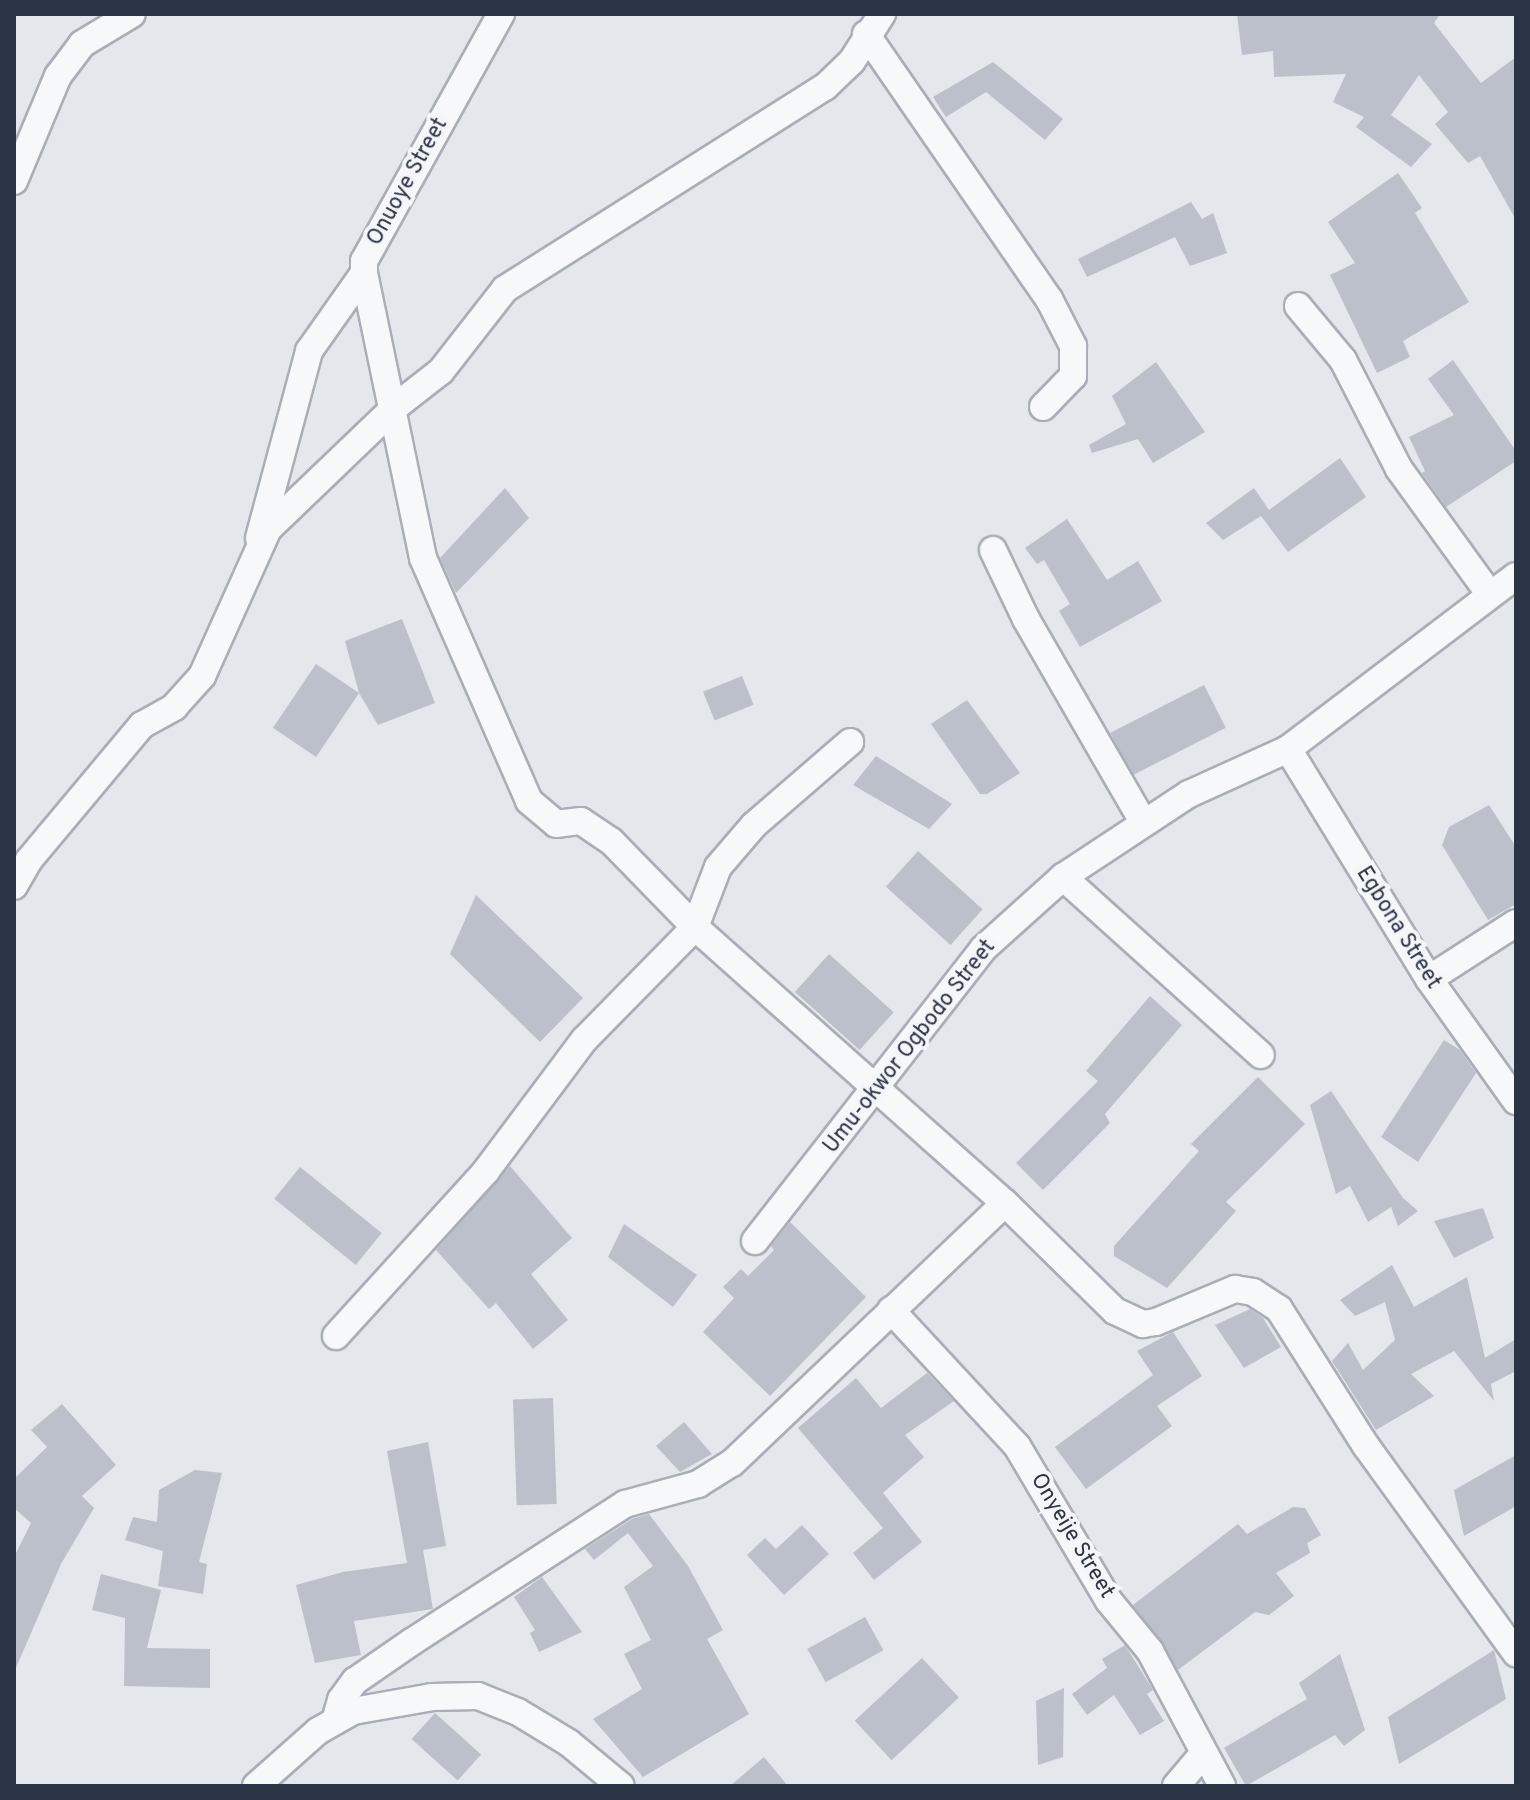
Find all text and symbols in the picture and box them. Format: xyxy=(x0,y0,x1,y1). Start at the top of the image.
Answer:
street label: Onuoye Street xyxy=(362,113,454,251)
street label: Egbona Street xyxy=(1350,862,1446,994)
street label: Umu-okwor Ogbodo Street xyxy=(818,935,1002,1159)
street label: Onyeije Street xyxy=(1024,1469,1120,1603)

